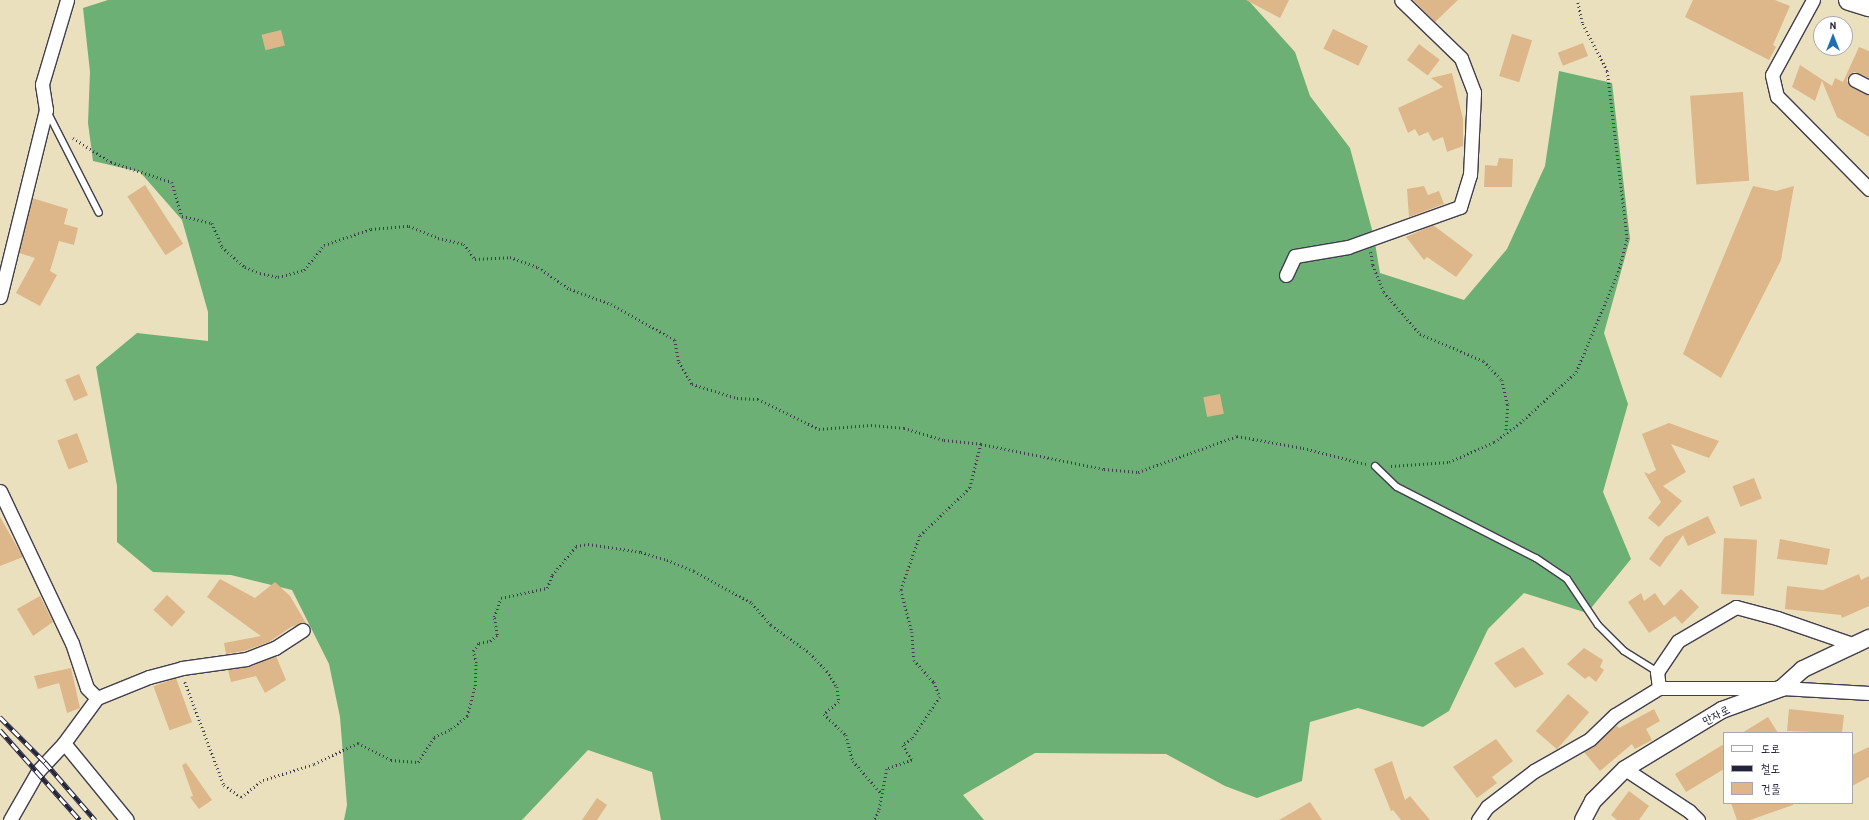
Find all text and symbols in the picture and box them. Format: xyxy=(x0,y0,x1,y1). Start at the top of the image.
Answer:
north arrow xyxy=(1813,16,1853,56)
text: N xyxy=(1830,18,1836,32)
street label: 만자로 xyxy=(1700,702,1732,728)
legend xyxy=(1723,732,1853,804)
text: 도로 xyxy=(1761,740,1780,757)
text: 철도 xyxy=(1761,760,1780,777)
text: 건물 xyxy=(1761,780,1780,797)

